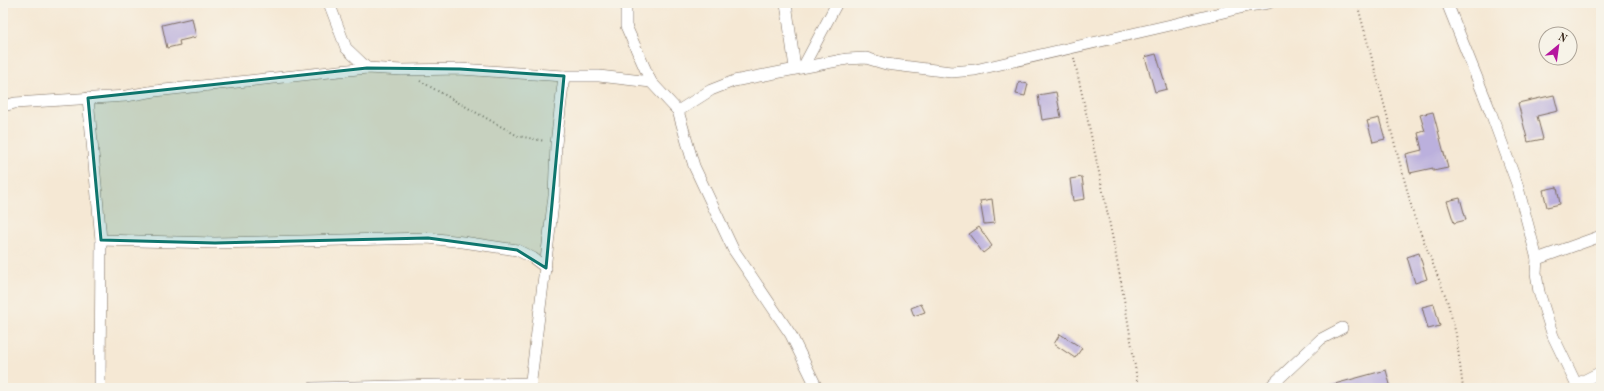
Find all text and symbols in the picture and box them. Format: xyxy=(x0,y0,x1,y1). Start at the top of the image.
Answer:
north arrow xyxy=(1538,26,1578,66)
text: N xyxy=(1556,32,1569,46)

